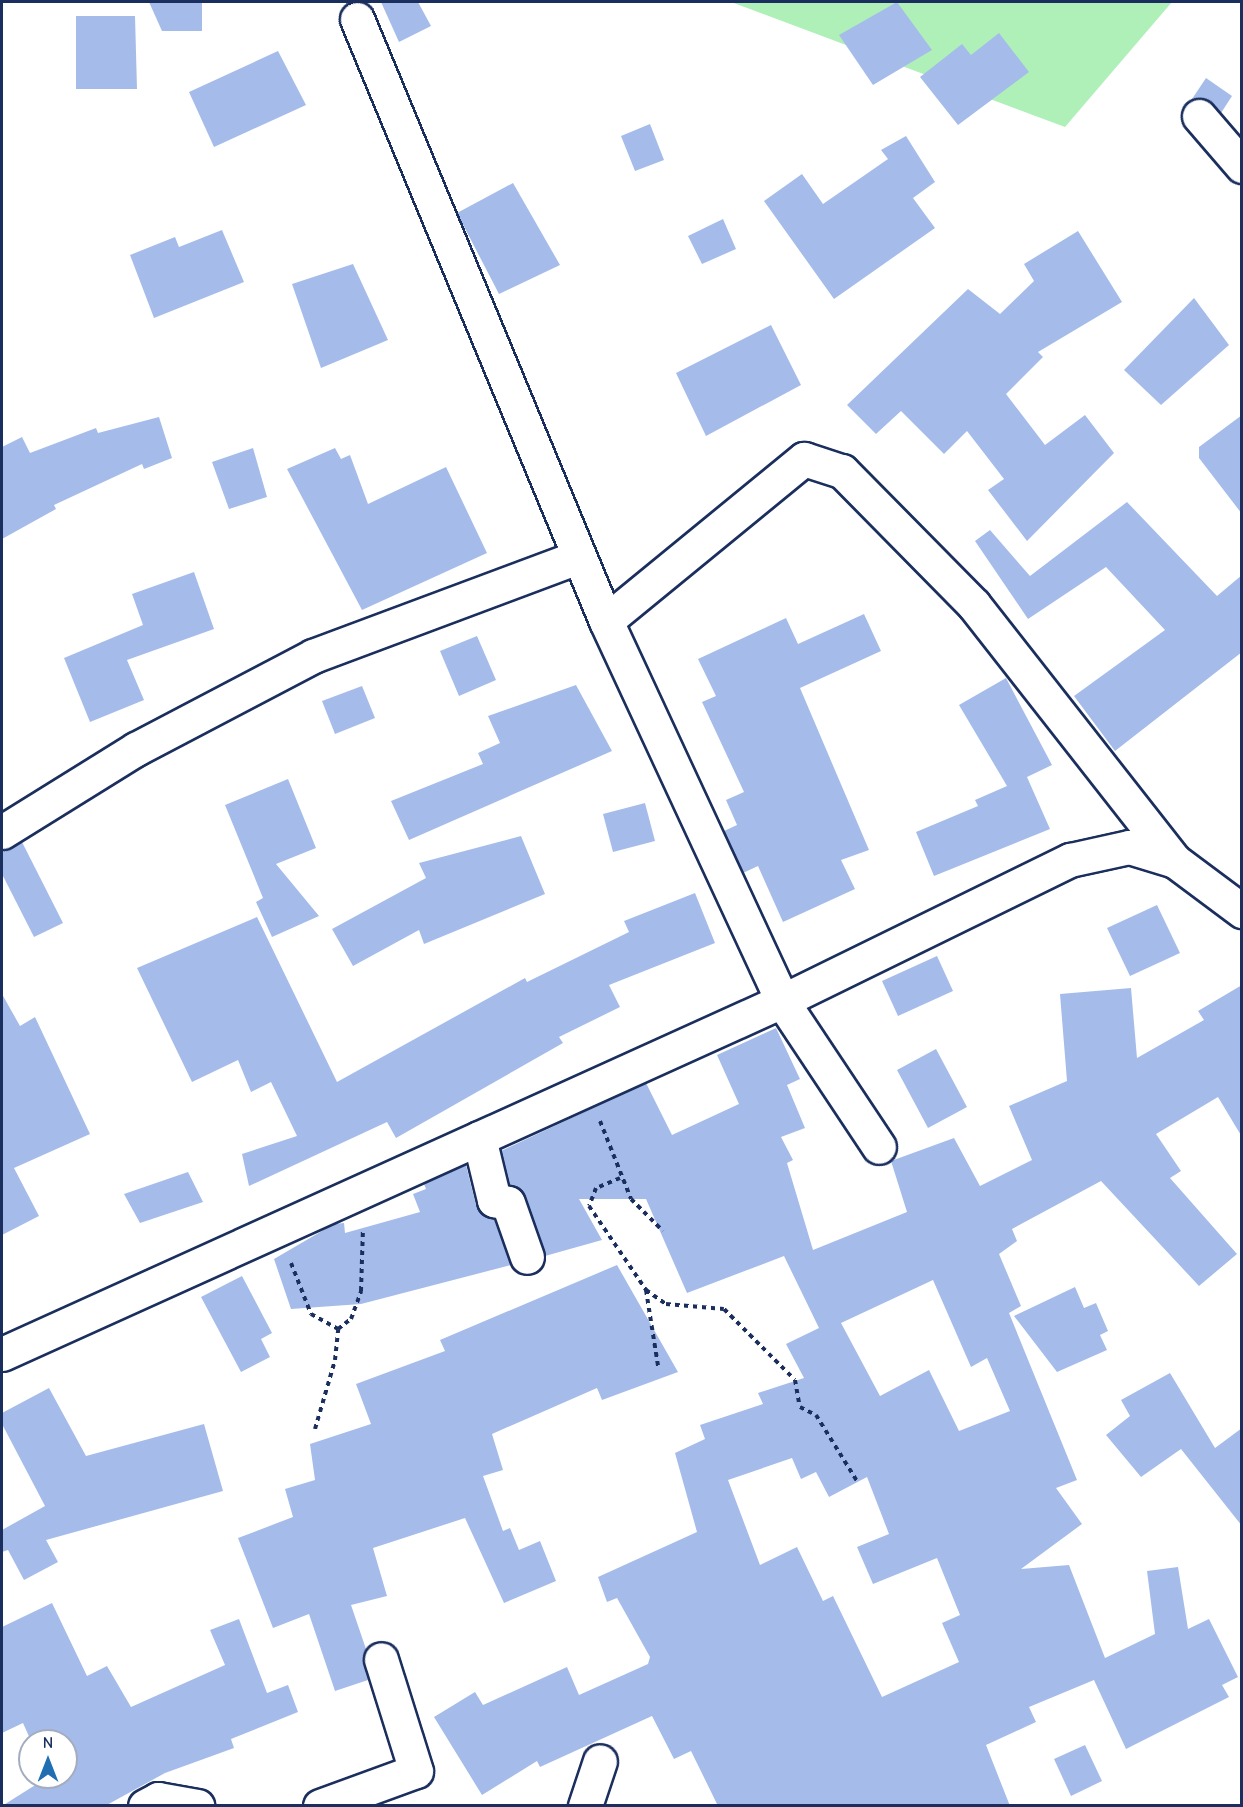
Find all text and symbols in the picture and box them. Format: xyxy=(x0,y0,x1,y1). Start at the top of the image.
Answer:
north arrow xyxy=(18,1729,78,1789)
text: N xyxy=(43,1734,53,1752)

